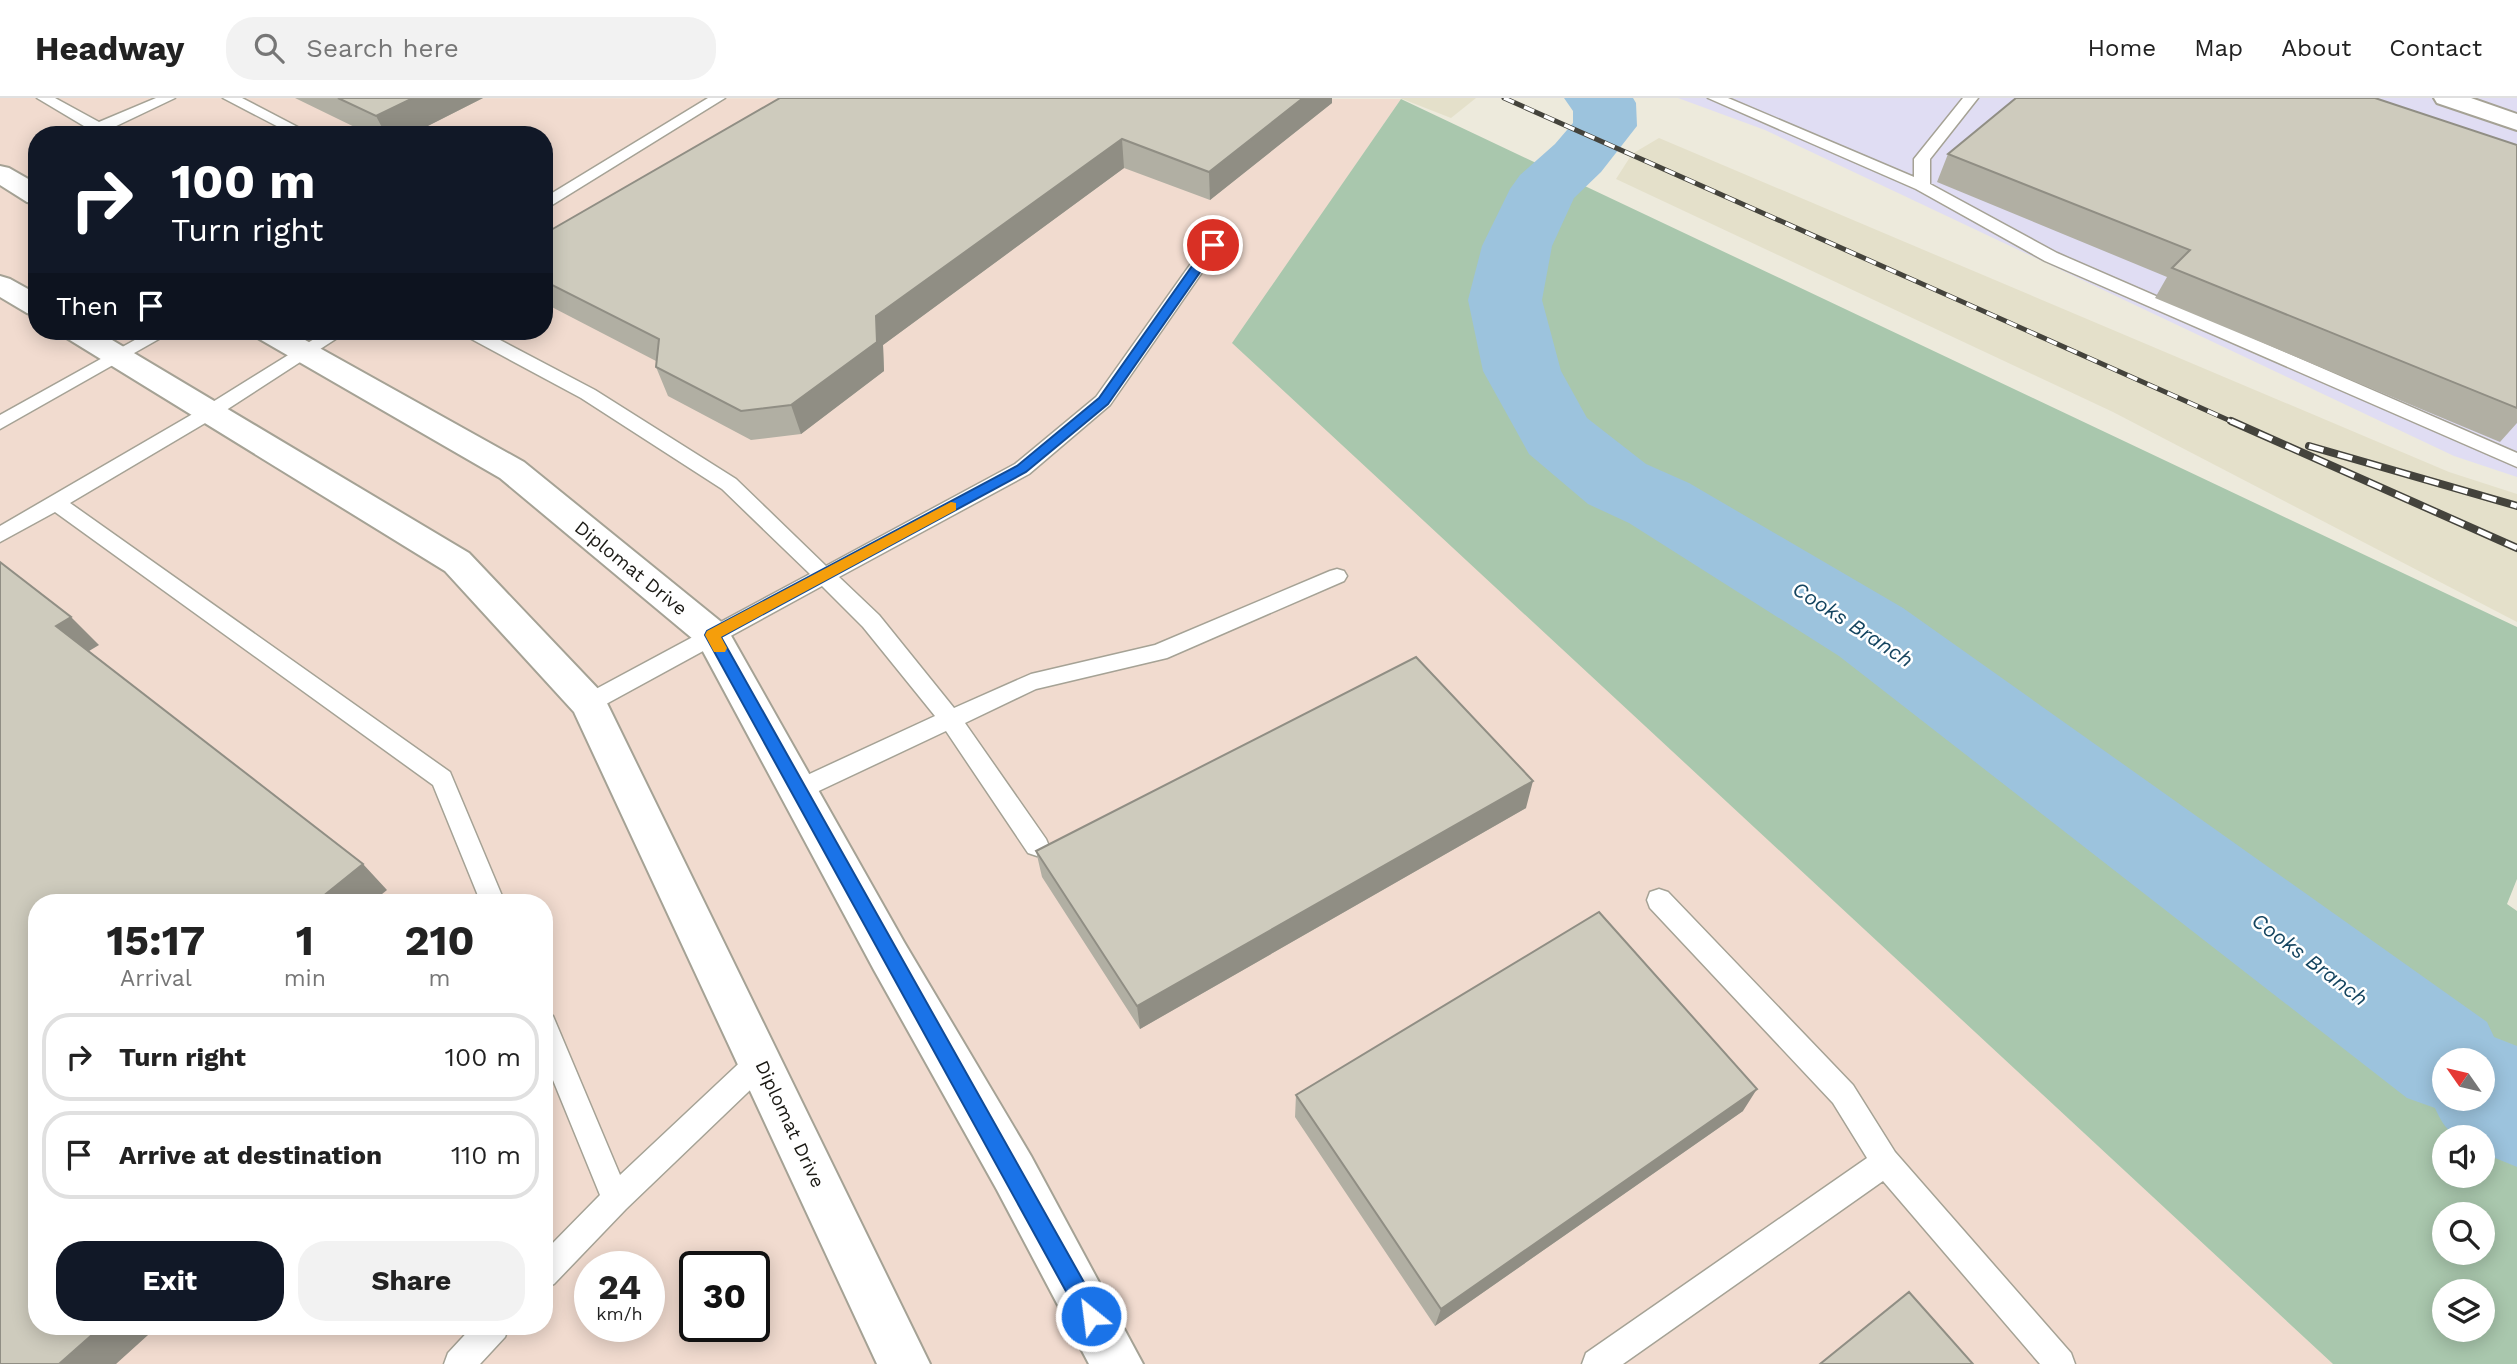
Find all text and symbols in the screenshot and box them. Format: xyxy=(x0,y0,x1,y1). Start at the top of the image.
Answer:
search box xyxy=(226,17,716,80)
text: Headway xyxy=(35,29,184,68)
icon: search xyxy=(250,29,288,67)
text: Search here xyxy=(306,33,459,63)
text: Home xyxy=(2088,34,2156,62)
text: Map xyxy=(2194,34,2243,62)
text: About xyxy=(2281,34,2351,62)
text: Contact xyxy=(2389,34,2482,62)
text: 100 m xyxy=(171,152,315,210)
icon: right xyxy=(56,154,147,245)
text: Turn right xyxy=(171,211,323,249)
pin xyxy=(1183,215,1243,275)
icon: arrive xyxy=(1194,226,1232,264)
icon: arrive xyxy=(132,287,170,325)
text: Then xyxy=(56,291,118,321)
street label: Diplomat Drive xyxy=(570,516,692,620)
water label: Cooks Branch xyxy=(1788,576,1918,672)
water label: Cooks Branch xyxy=(2247,907,2373,1011)
text: 15:17 xyxy=(106,916,205,965)
text: 1 xyxy=(296,916,314,965)
text: 210 xyxy=(404,916,475,965)
text: Arrival xyxy=(120,965,192,992)
text: min xyxy=(284,965,326,992)
text: m xyxy=(429,965,450,992)
icon: right xyxy=(60,1038,98,1076)
text: Turn right xyxy=(119,1042,246,1072)
text: 100 m xyxy=(445,1042,521,1072)
north arrow xyxy=(2432,1048,2496,1111)
map controls xyxy=(2432,1048,2495,1342)
street label: Diplomat Drive xyxy=(750,1057,830,1191)
button: sound xyxy=(2432,1125,2495,1188)
icon: arrive xyxy=(60,1136,98,1174)
text: Arrive at destination xyxy=(119,1140,382,1170)
text: 110 m xyxy=(451,1140,521,1170)
button: search xyxy=(2432,1202,2495,1265)
button: Exit xyxy=(56,1241,284,1321)
button: Share xyxy=(298,1241,525,1321)
speed limit sign: 30 xyxy=(679,1251,770,1342)
text: 24 xyxy=(598,1266,641,1308)
position arrow xyxy=(1054,1279,1128,1353)
button: layers xyxy=(2432,1279,2495,1342)
text: km/h xyxy=(596,1303,643,1324)

